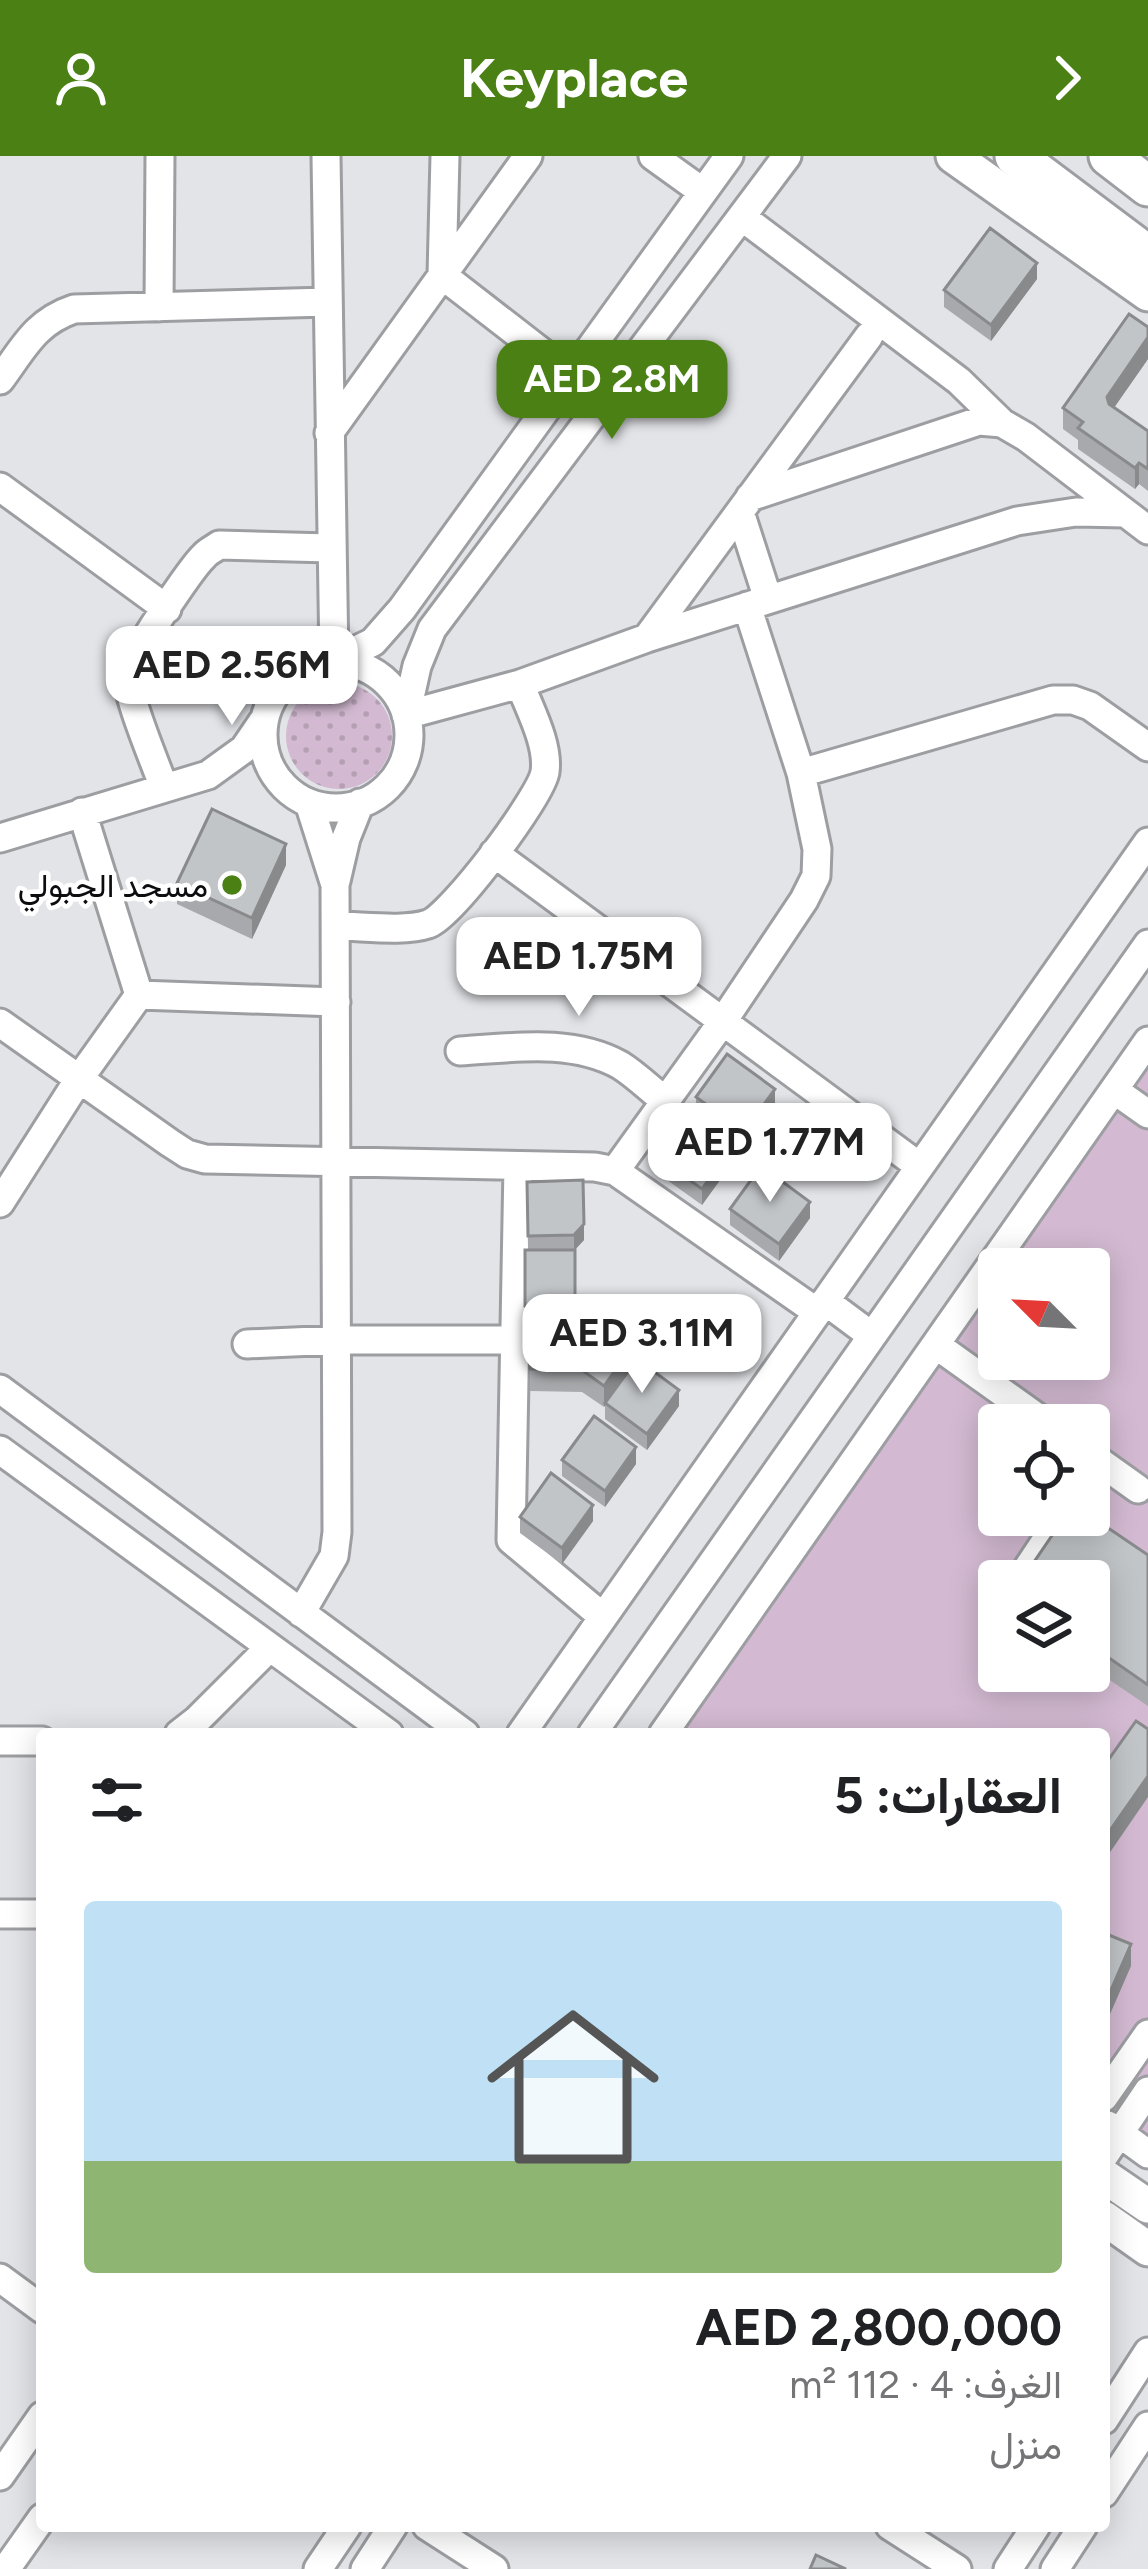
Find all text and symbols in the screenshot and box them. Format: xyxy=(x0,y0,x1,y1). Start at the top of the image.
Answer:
icon: person xyxy=(48,45,114,111)
icon: forward xyxy=(1034,45,1100,111)
text: Keyplace xyxy=(460,46,688,111)
pin: AED 2.8M xyxy=(488,340,736,442)
text: AED 2.8M xyxy=(524,355,700,402)
pin: AED 2.56M xyxy=(95,626,369,728)
text: AED 2.56M xyxy=(133,641,331,688)
place label: مسجد الجبولي xyxy=(18,866,208,912)
marker: مسجد الجبولي xyxy=(219,872,245,898)
pin: AED 1.75M xyxy=(442,917,716,1019)
text: AED 1.75M xyxy=(483,932,675,979)
pin: AED 1.77M xyxy=(633,1103,907,1205)
text: AED 1.77M xyxy=(675,1118,865,1165)
north arrow xyxy=(978,1248,1110,1380)
map controls xyxy=(978,1248,1110,1692)
pin: AED 3.11M xyxy=(505,1294,779,1396)
text: AED 3.11M xyxy=(549,1309,735,1356)
button: locate xyxy=(978,1404,1110,1536)
button: layers xyxy=(978,1560,1110,1692)
text: العقارات: 5 xyxy=(834,1765,1062,1826)
icon: filters xyxy=(84,1767,150,1833)
icon: home xyxy=(465,1979,681,2195)
text: AED 2,800,000 xyxy=(696,2297,1062,2358)
text: الغرف: 4 · 112 m² xyxy=(789,2361,1062,2408)
text: منزل xyxy=(989,2422,1062,2469)

